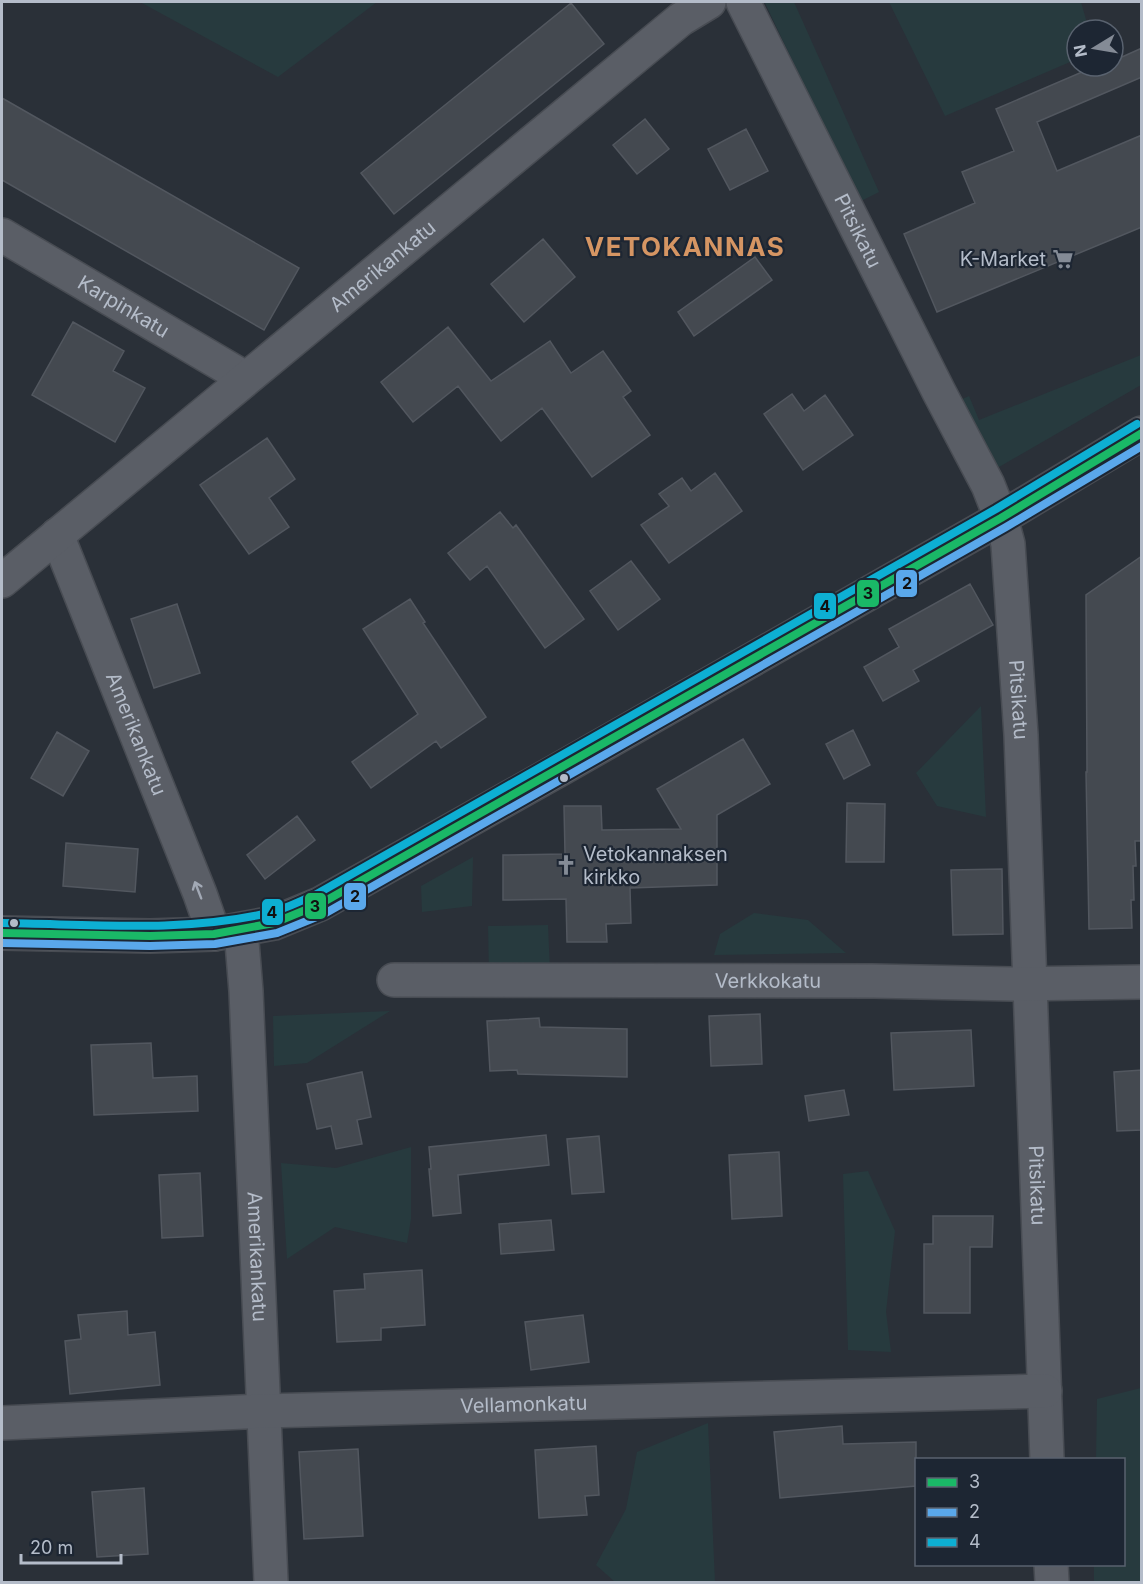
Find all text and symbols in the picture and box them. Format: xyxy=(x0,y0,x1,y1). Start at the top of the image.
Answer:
north arrow xyxy=(1065,18,1125,78)
text: N xyxy=(1069,43,1091,59)
street label: Pitsikatu xyxy=(829,190,887,272)
street label: Amerikankatu xyxy=(325,215,440,317)
district label: VETOKANNAS xyxy=(585,231,785,262)
place label: K-Market xyxy=(960,247,1046,271)
supermarket icon: K-Market xyxy=(1051,247,1075,271)
street label: Karpinkatu xyxy=(73,270,174,343)
line badge: 2 xyxy=(895,569,918,598)
text: 2 xyxy=(902,573,912,593)
line badge: 3 xyxy=(856,579,880,608)
text: 3 xyxy=(863,583,873,603)
line badge: 4 xyxy=(813,592,837,620)
text: 4 xyxy=(820,596,831,616)
street label: Pitsikatu xyxy=(1004,659,1033,740)
street label: Amerikankatu xyxy=(101,669,171,799)
unlabelled marker xyxy=(558,772,570,784)
place label: Vetokannaksen kirkko xyxy=(583,842,728,889)
church icon: Vetokannaksen kirkko xyxy=(554,853,578,877)
one-way arrow xyxy=(192,882,203,900)
line badge: 2 xyxy=(343,882,367,911)
text: 2 xyxy=(350,886,360,906)
line badge: 3 xyxy=(304,892,327,920)
text: 3 xyxy=(310,896,320,916)
line badge: 4 xyxy=(261,898,284,926)
text: 4 xyxy=(267,902,278,922)
unlabelled marker xyxy=(8,917,20,929)
street label: Verkkokatu xyxy=(715,969,821,993)
street label: Pitsikatu xyxy=(1024,1145,1051,1226)
street label: Amerikankatu xyxy=(242,1191,272,1322)
street label: Vellamonkatu xyxy=(460,1391,588,1418)
legend xyxy=(915,1458,1125,1566)
text: 3 xyxy=(969,1471,980,1492)
text: 2 xyxy=(969,1501,980,1522)
scale bar xyxy=(21,1527,122,1565)
text: 4 xyxy=(969,1531,981,1552)
text: 20 m xyxy=(30,1537,73,1558)

